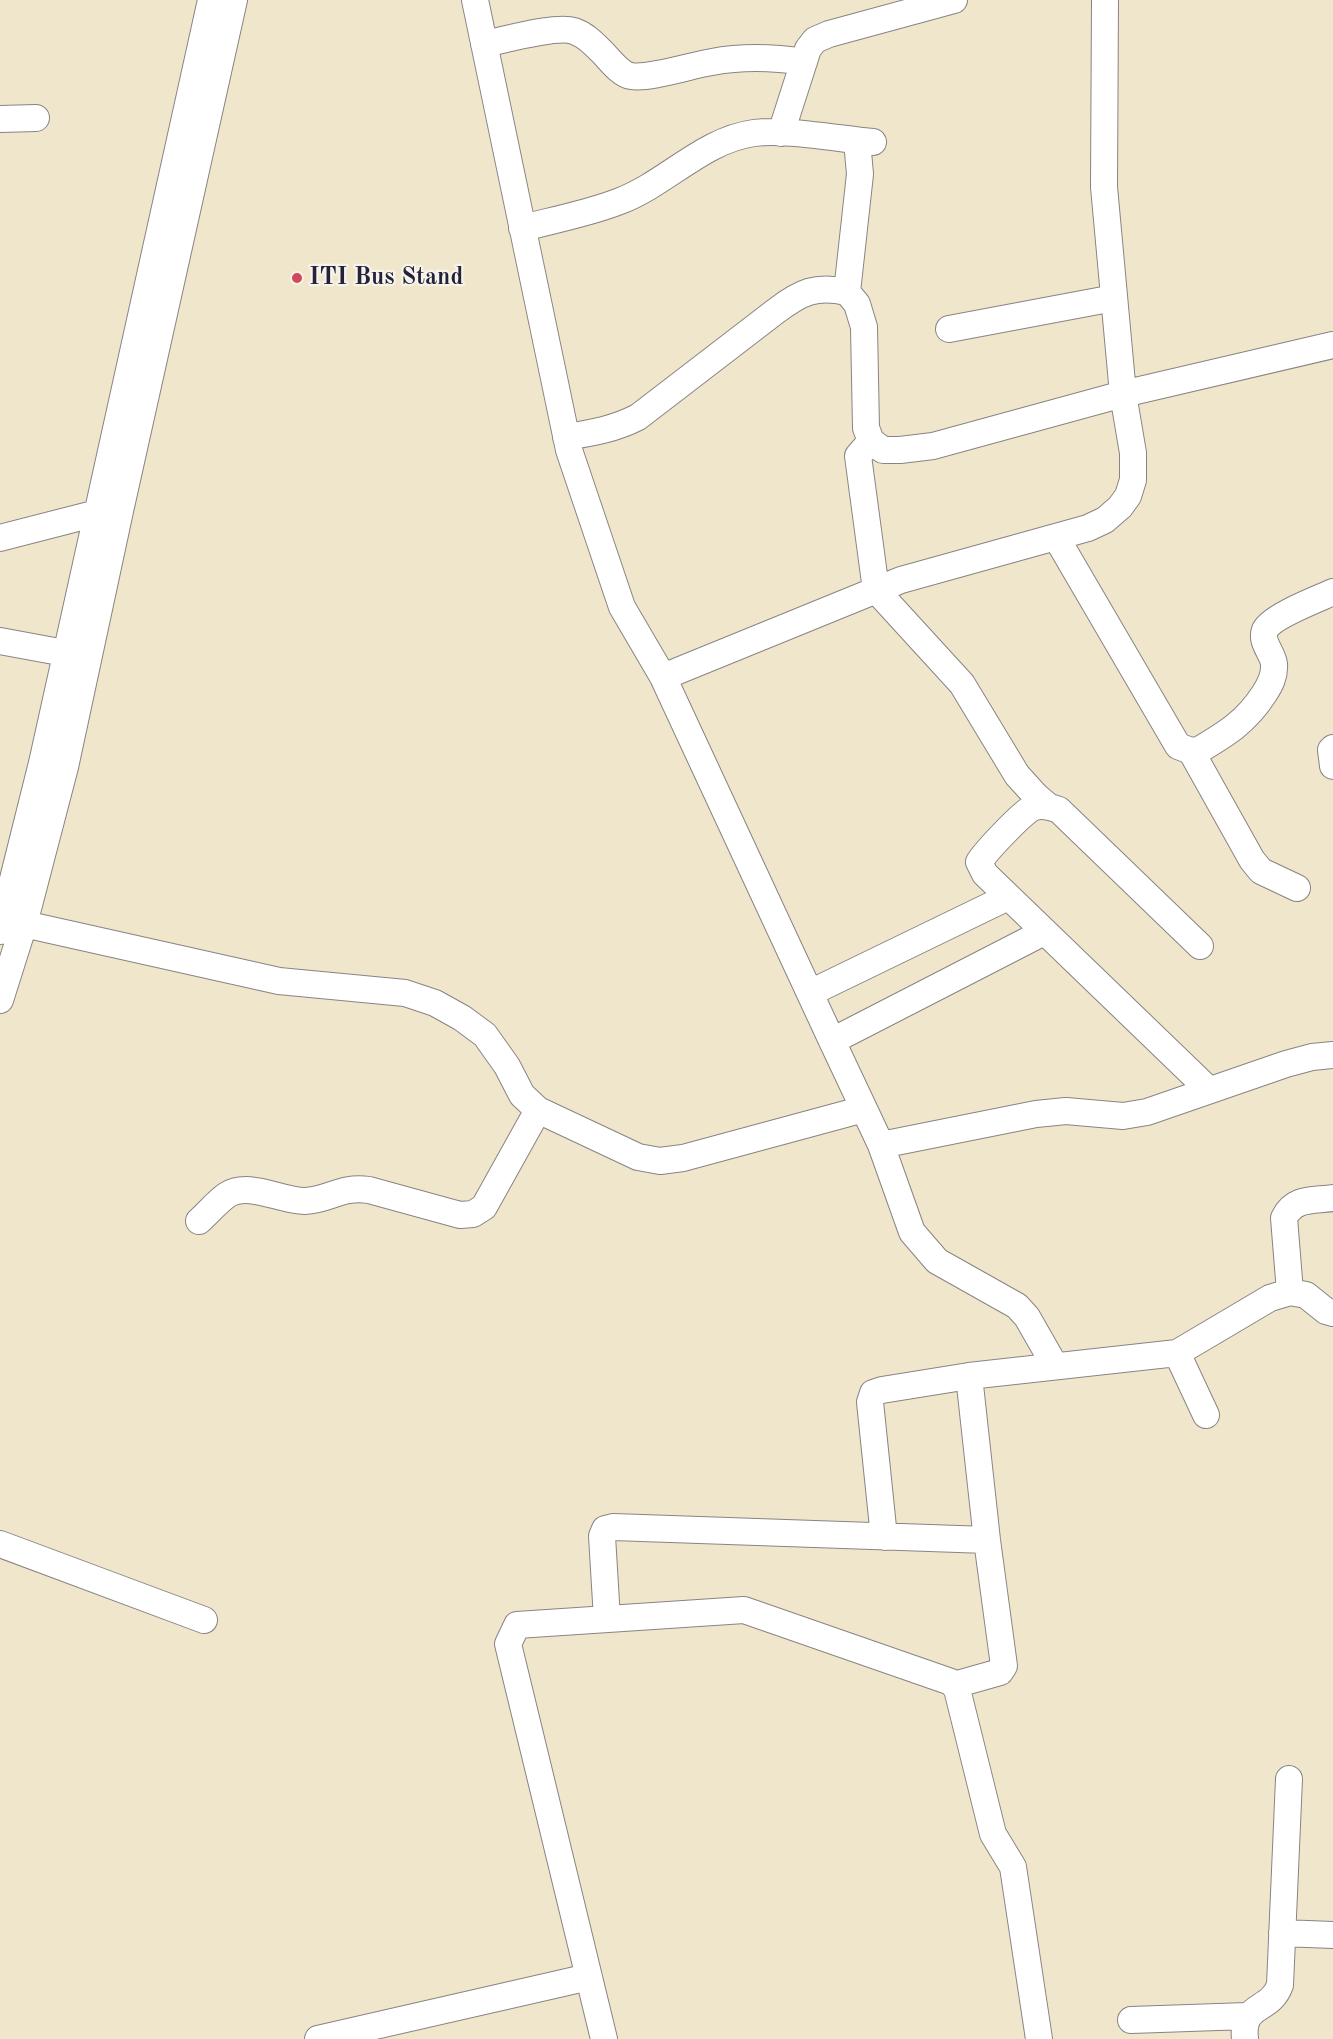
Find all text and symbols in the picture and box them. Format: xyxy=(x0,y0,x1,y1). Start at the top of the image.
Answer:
place label: ITI Bus Stand xyxy=(309,264,463,292)
marker: ITI Bus Stand xyxy=(290,271,304,285)

